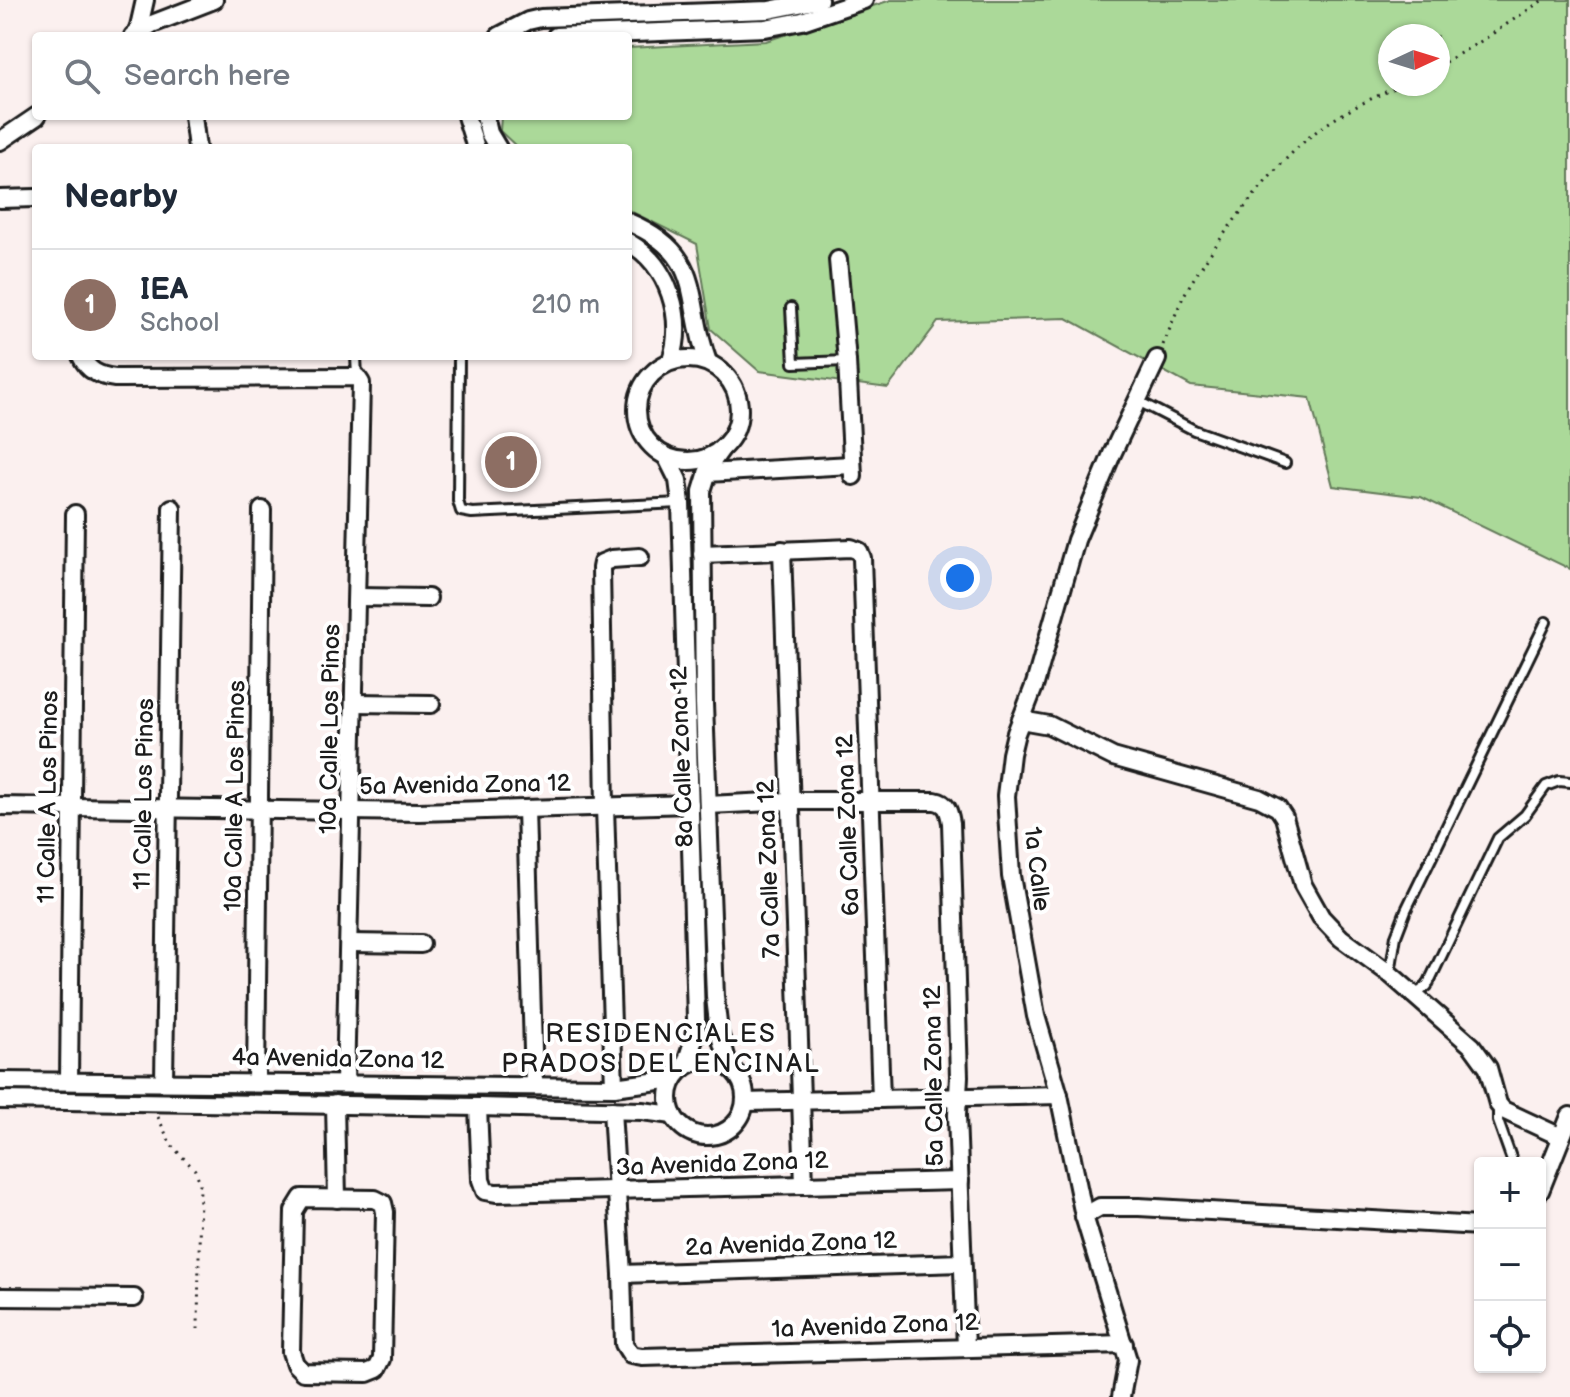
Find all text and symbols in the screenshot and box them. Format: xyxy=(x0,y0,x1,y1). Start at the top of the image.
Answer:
north arrow xyxy=(1378,24,1450,96)
search box xyxy=(32,32,632,120)
icon: search xyxy=(60,54,104,98)
text: Search here xyxy=(124,58,290,94)
text: Nearby xyxy=(64,176,178,217)
text: IEA xyxy=(140,272,188,308)
text: 1 xyxy=(85,290,95,321)
text: 210 m xyxy=(531,290,600,321)
text: School xyxy=(140,308,219,339)
pin: 1 xyxy=(485,432,537,492)
your location xyxy=(940,558,980,598)
street label: 10a Calle Los Pinos xyxy=(314,624,346,834)
street label: 8a Calle Zona 12 xyxy=(664,666,700,848)
street label: 10a Calle A Los Pinos xyxy=(218,680,252,912)
street label: 11 Calle A Los Pinos xyxy=(32,690,64,904)
street label: 11 Calle Los Pinos xyxy=(128,698,160,890)
street label: 6a Calle Zona 12 xyxy=(830,734,866,916)
street label: 5a Avenida Zona 12 xyxy=(359,769,571,801)
street label: 7a Calle Zona 12 xyxy=(751,779,787,959)
street label: 1a Calle xyxy=(1017,825,1057,913)
street label: 5a Calle Zona 12 xyxy=(918,985,950,1167)
district label: RESIDENCIALES PRADOS DEL ENCINAL xyxy=(501,1019,821,1080)
street label: 4a Avenida Zona 12 xyxy=(231,1043,445,1075)
street label: 3a Avenida Zona 12 xyxy=(615,1146,829,1182)
map controls xyxy=(1474,1157,1546,1373)
button: + xyxy=(1474,1157,1546,1229)
street label: 2a Avenida Zona 12 xyxy=(684,1226,898,1262)
button: − xyxy=(1474,1229,1546,1301)
button: locate xyxy=(1474,1301,1546,1373)
street label: 1a Avenida Zona 12 xyxy=(771,1308,979,1344)

